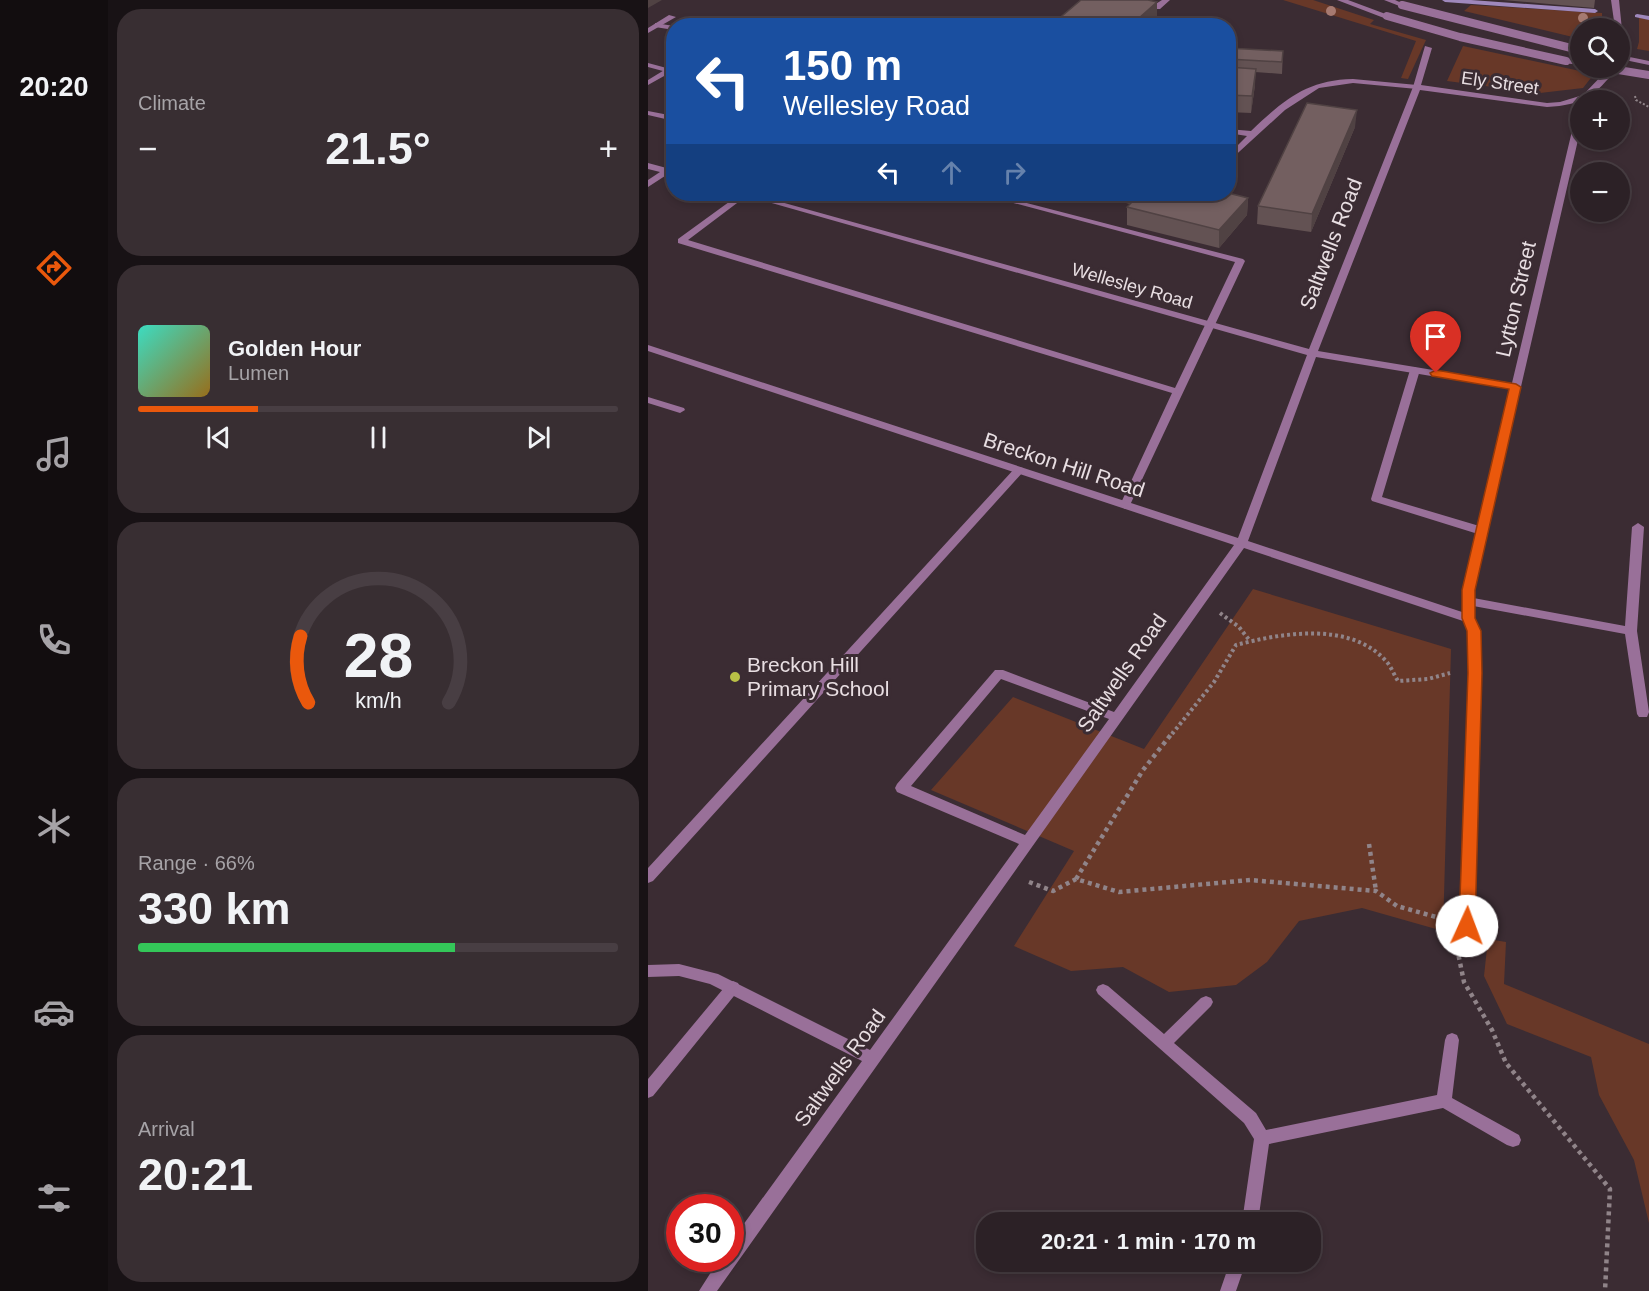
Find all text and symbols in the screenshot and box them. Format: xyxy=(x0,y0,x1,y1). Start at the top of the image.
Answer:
map controls xyxy=(1570,18,1630,222)
button: search xyxy=(1570,18,1630,78)
icon: left xyxy=(684,42,762,120)
text: 150 m xyxy=(783,42,902,89)
street label: Ely Street xyxy=(1460,68,1540,98)
text: 20:20 xyxy=(19,72,89,102)
button: + xyxy=(1570,90,1630,150)
text: Wellesley Road xyxy=(783,91,970,121)
text: Climate xyxy=(138,92,206,114)
text: 21.5° xyxy=(325,123,431,174)
text: − xyxy=(138,130,157,167)
text: + xyxy=(599,130,618,167)
icon: left xyxy=(872,156,905,189)
icon: ahead xyxy=(935,156,968,189)
icon: right xyxy=(998,156,1031,189)
button: − xyxy=(1570,162,1630,222)
street label: Saltwells Road xyxy=(1295,175,1366,313)
street label: Lytton Street xyxy=(1491,239,1540,359)
icon: directions xyxy=(33,247,75,289)
street label: Wellesley Road xyxy=(1069,259,1195,313)
pin xyxy=(1410,311,1461,373)
icon: arrive xyxy=(1419,320,1452,353)
text: Golden Hour xyxy=(228,336,361,361)
text: Lumen xyxy=(228,362,289,384)
icon: previous xyxy=(202,421,235,454)
icon: pause xyxy=(362,421,395,454)
icon: next xyxy=(522,421,555,454)
street label: Breckon Hill Road xyxy=(981,428,1148,501)
icon: music xyxy=(33,433,75,475)
street label: Saltwells Road xyxy=(1072,609,1171,736)
icon: phone xyxy=(33,619,75,661)
text: 28 xyxy=(343,621,413,690)
place label: Breckon Hill Primary School xyxy=(747,653,889,700)
marker: Breckon Hill Primary School xyxy=(728,670,742,684)
text: km/h xyxy=(355,689,401,713)
icon: climate xyxy=(33,805,75,847)
text: Range · 66% xyxy=(138,852,255,874)
text: 330 km xyxy=(138,883,291,934)
position arrow xyxy=(1435,894,1499,958)
icon: car xyxy=(33,991,75,1033)
street label: Saltwells Road xyxy=(789,1005,890,1131)
text: Arrival xyxy=(138,1118,195,1140)
text: 20:21 xyxy=(138,1149,253,1200)
icon: filters xyxy=(33,1177,75,1219)
speed limit sign: 30 xyxy=(666,1194,744,1272)
text: 20:21 · 1 min · 170 m xyxy=(1041,1229,1256,1254)

